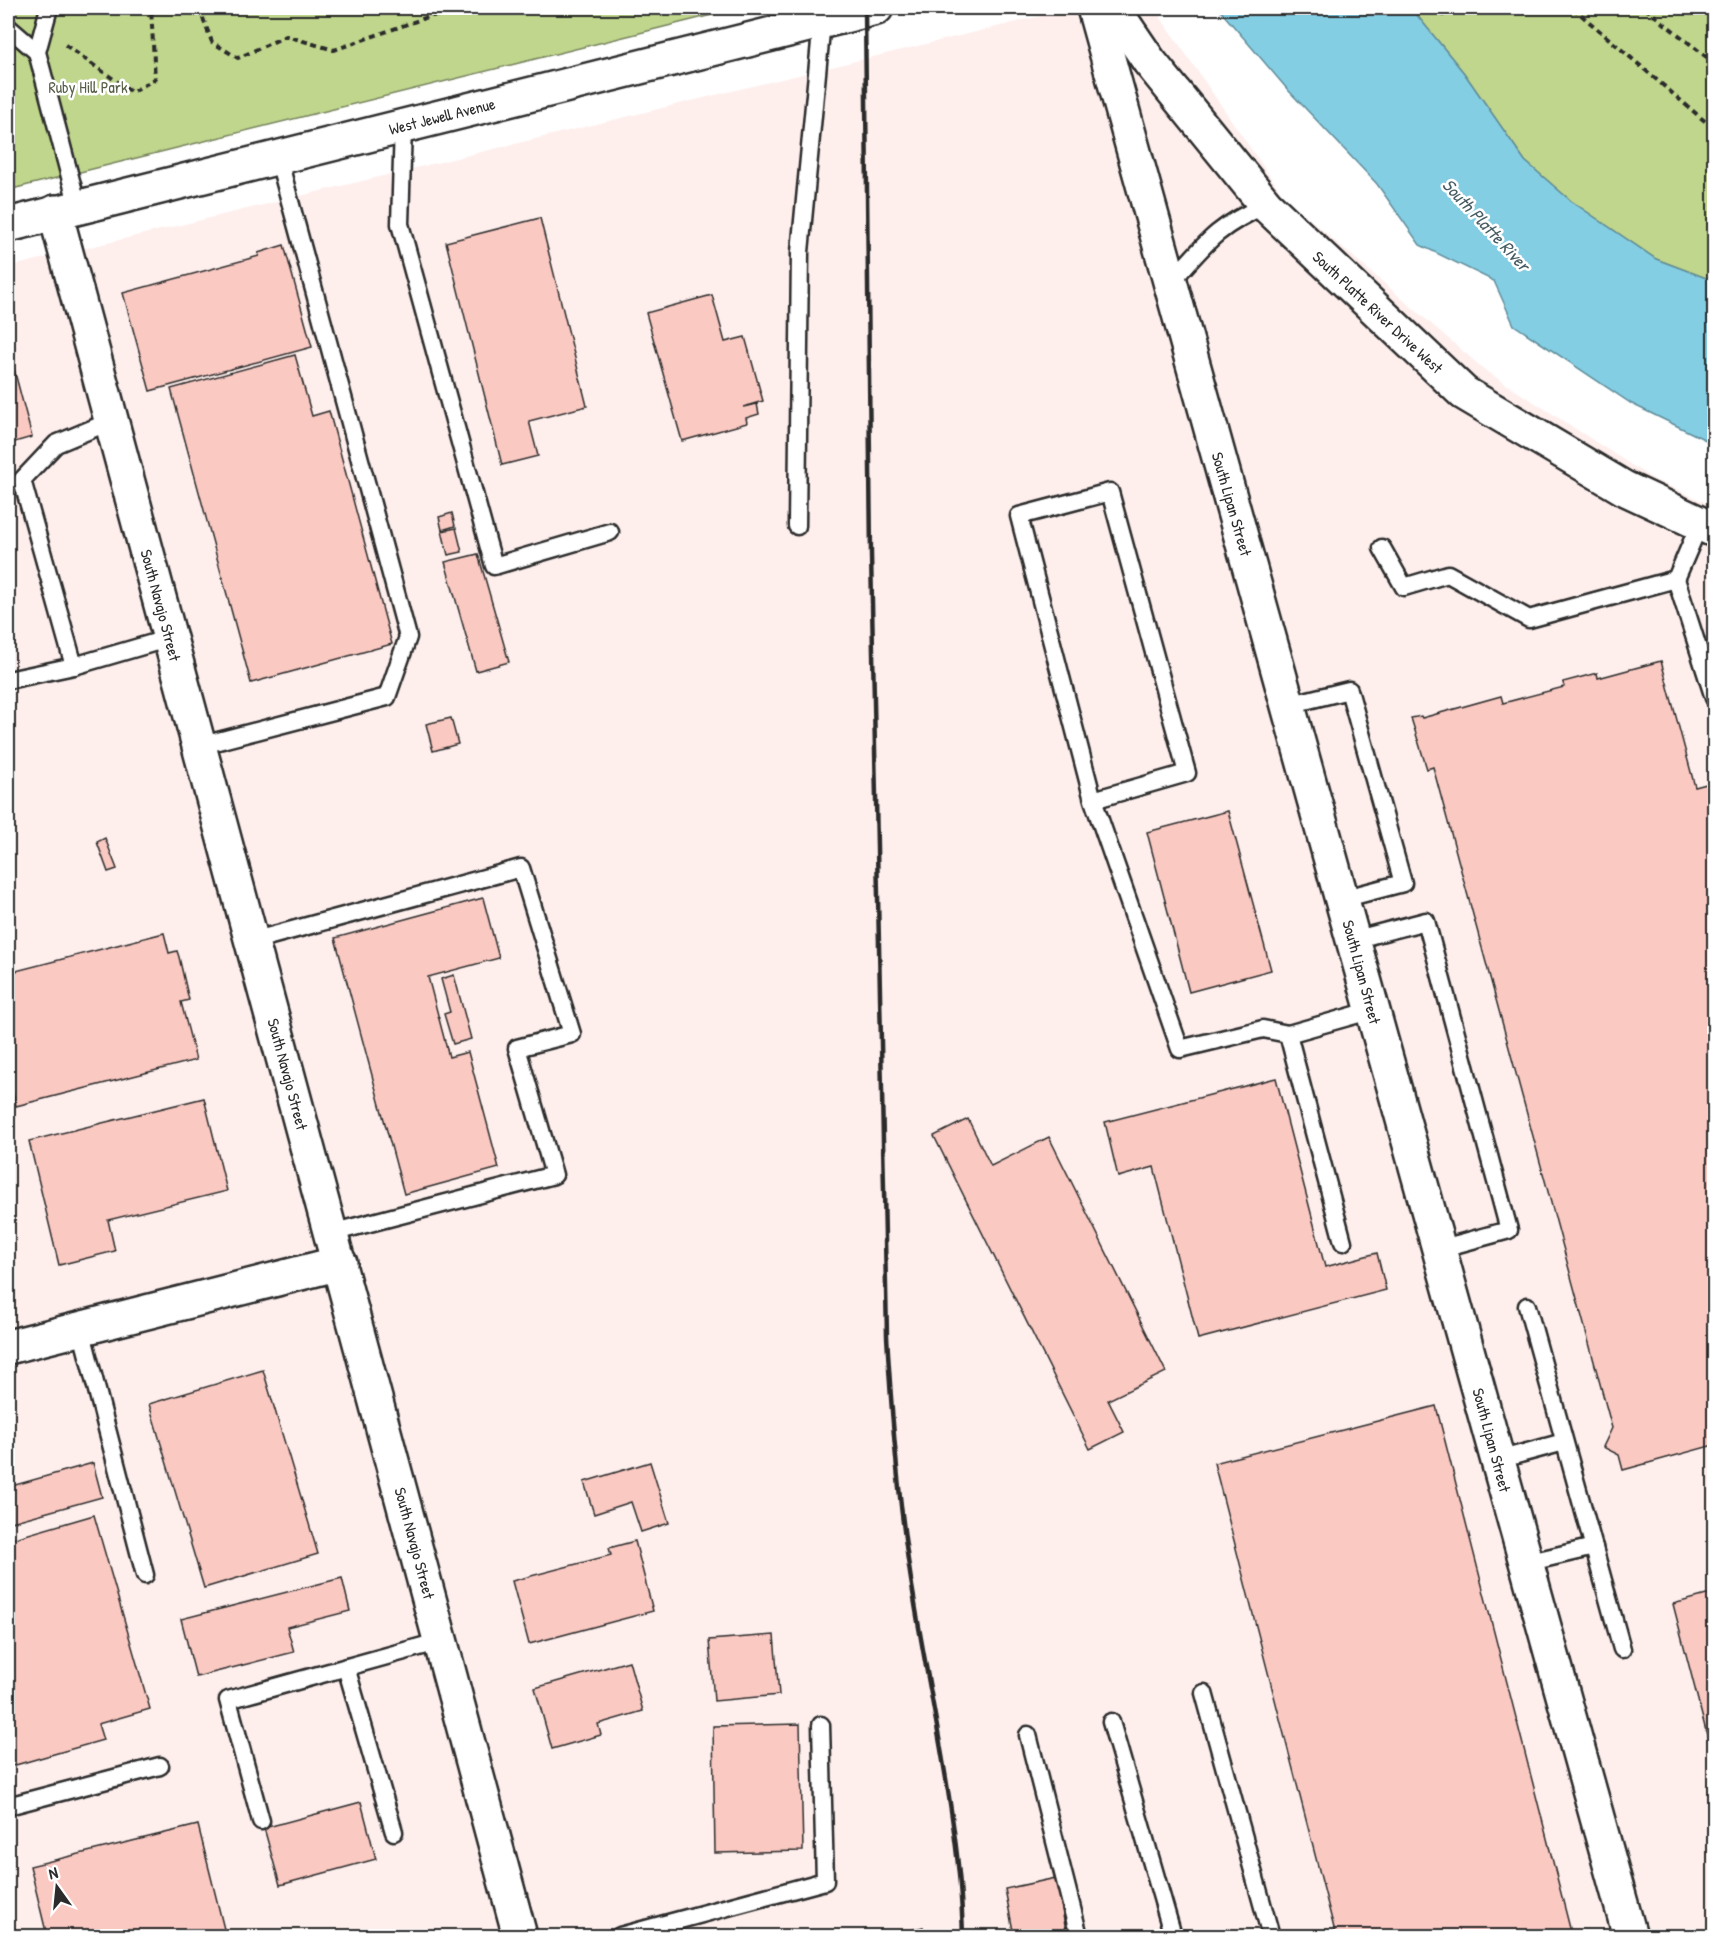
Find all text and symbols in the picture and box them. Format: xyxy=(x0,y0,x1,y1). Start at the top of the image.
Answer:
park label: Ruby Hill Park xyxy=(48,76,128,98)
street label: West Jewell Avenue xyxy=(387,92,498,140)
water label: South Platte River xyxy=(1437,173,1537,278)
street label: South Platte River Drive West xyxy=(1308,246,1448,379)
street label: South Lipan Street xyxy=(1207,450,1257,559)
street label: South Navajo Street xyxy=(136,547,187,664)
street label: South Lipan Street xyxy=(1338,918,1387,1027)
street label: South Navajo Street xyxy=(263,1016,314,1133)
street label: South Lipan Street xyxy=(1468,1386,1517,1495)
street label: South Navajo Street xyxy=(390,1485,441,1602)
north arrow xyxy=(27,1857,87,1917)
text: N xyxy=(46,1861,61,1884)

